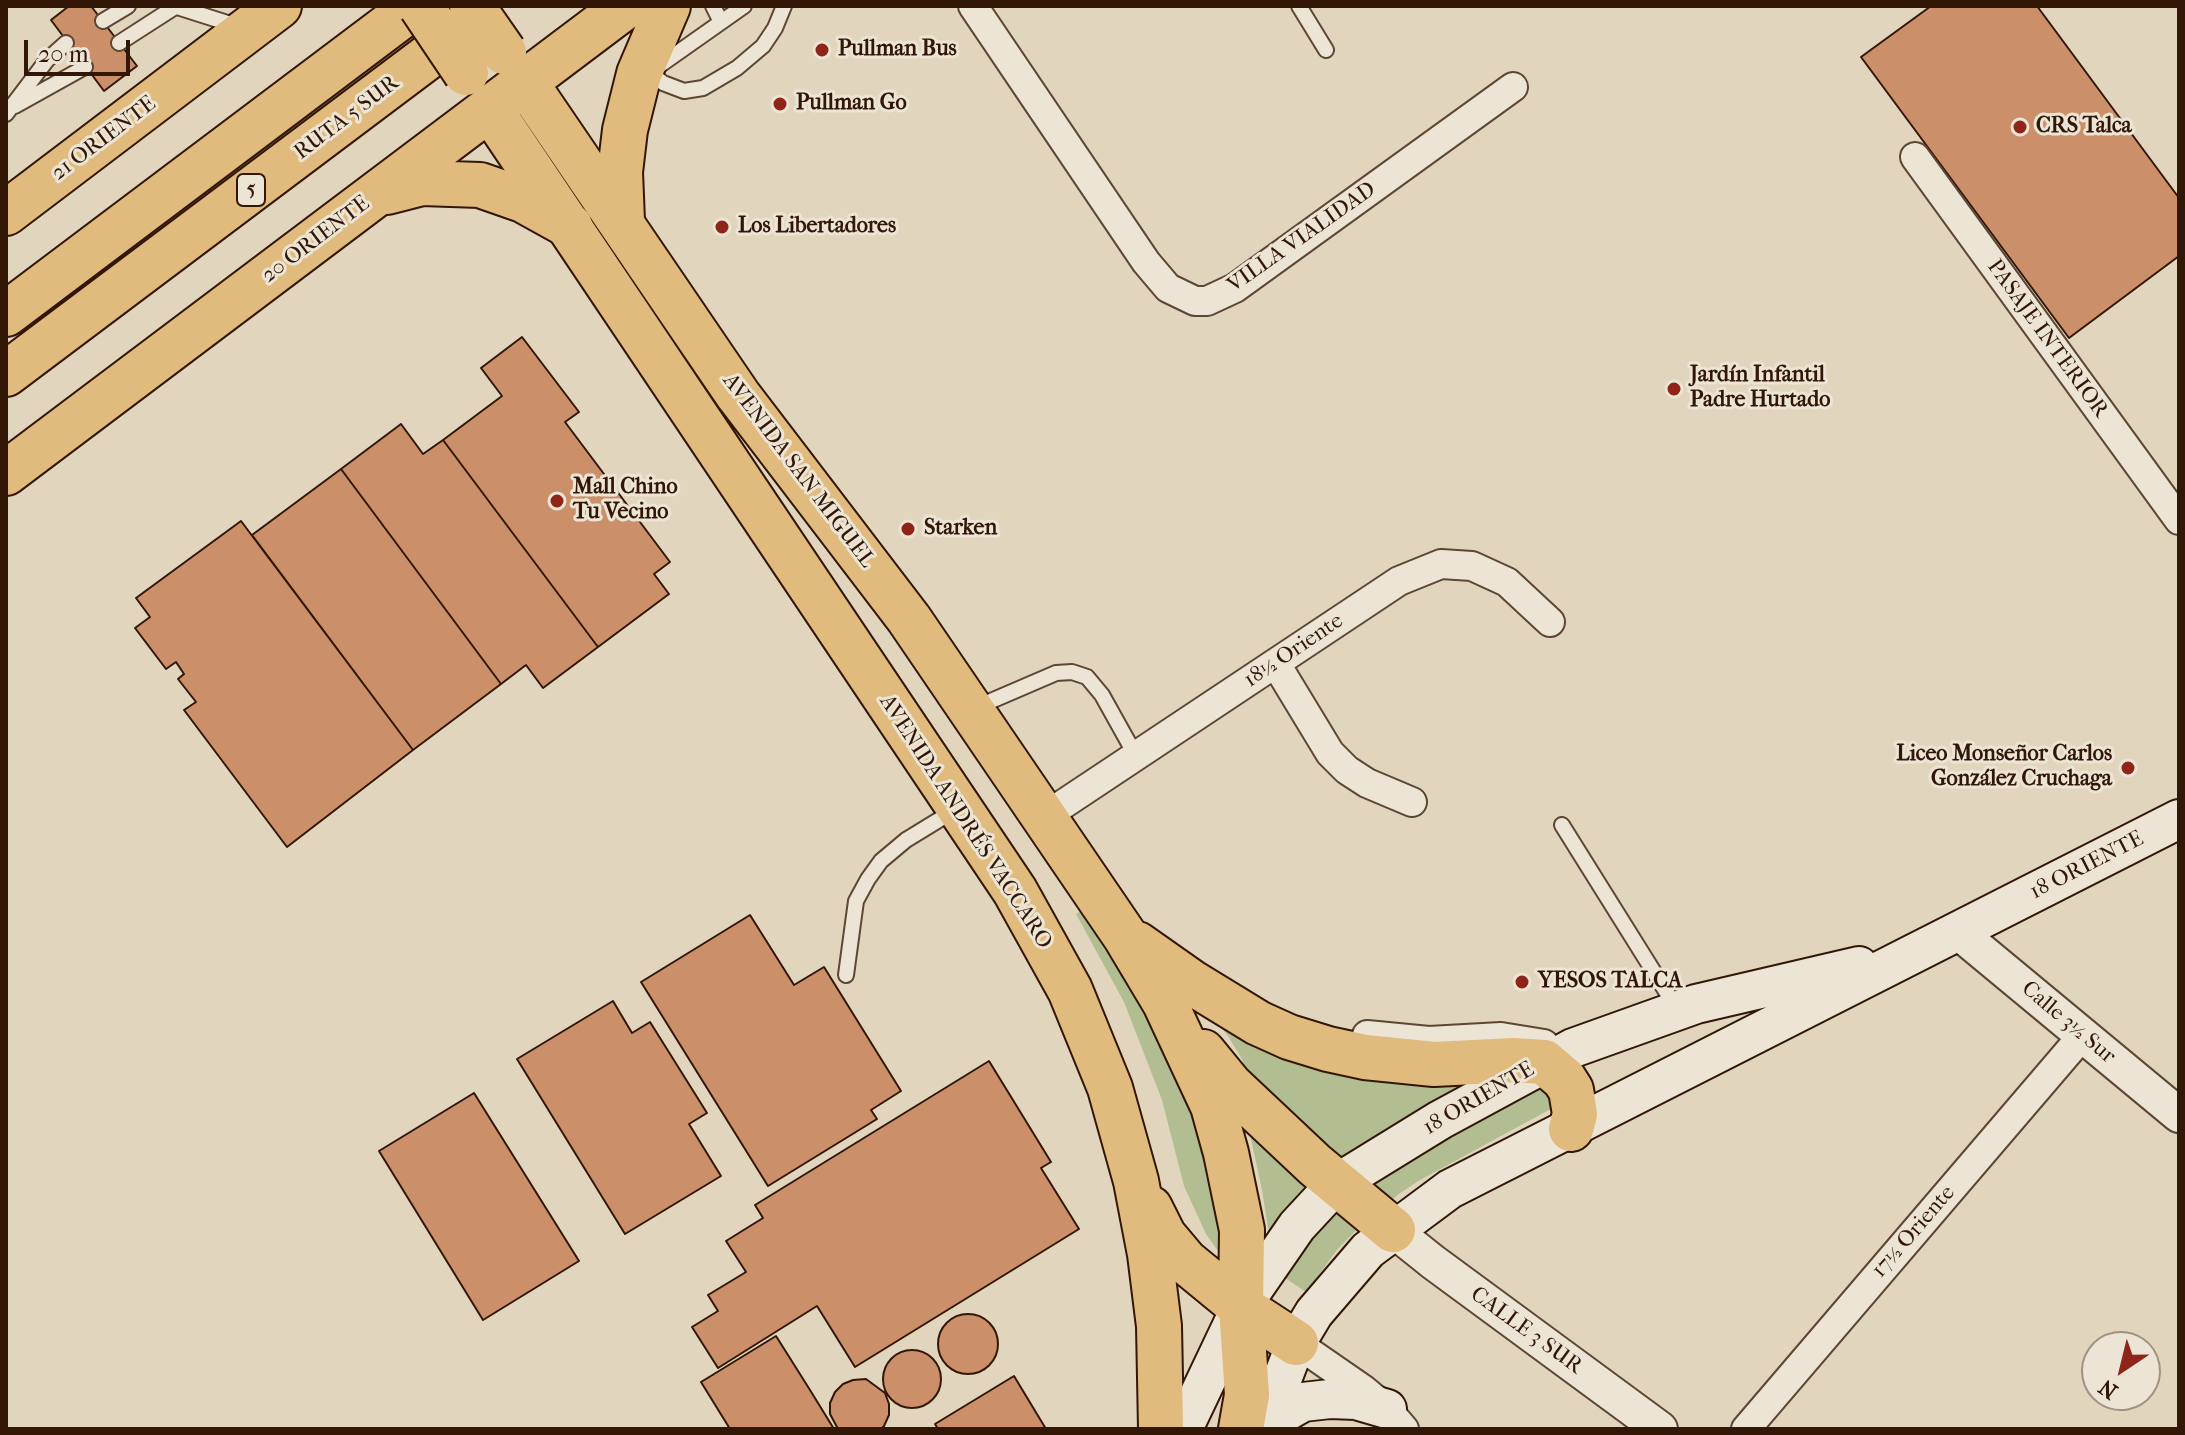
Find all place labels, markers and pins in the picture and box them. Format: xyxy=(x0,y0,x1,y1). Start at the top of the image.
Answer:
place label: Pullman Bus xyxy=(838,37,957,63)
marker: Pullman Bus xyxy=(813,41,831,59)
place label: Pullman Go xyxy=(796,91,907,117)
marker: Pullman Go xyxy=(771,95,789,113)
place label: CRS Talca xyxy=(2036,114,2132,140)
marker: CRS Talca xyxy=(2011,118,2029,136)
place label: Los Libertadores xyxy=(738,214,896,240)
marker: Los Libertadores xyxy=(713,218,731,236)
place label: Jardín Infantil Padre Hurtado xyxy=(1690,363,1830,414)
marker: Jardín Infantil Padre Hurtado xyxy=(1665,380,1683,398)
place label: Mall Chino Tu Vecino xyxy=(573,475,678,526)
marker: Mall Chino Tu Vecino xyxy=(548,492,566,510)
place label: Starken xyxy=(924,516,997,542)
marker: Starken xyxy=(899,520,917,538)
place label: Liceo Monseñor Carlos González Cruchaga xyxy=(1896,742,2112,794)
marker: Liceo Monseñor Carlos González Cruchaga xyxy=(2119,759,2137,777)
place label: YESOS TALCA xyxy=(1538,969,1682,995)
marker: YESOS TALCA xyxy=(1513,973,1531,991)

